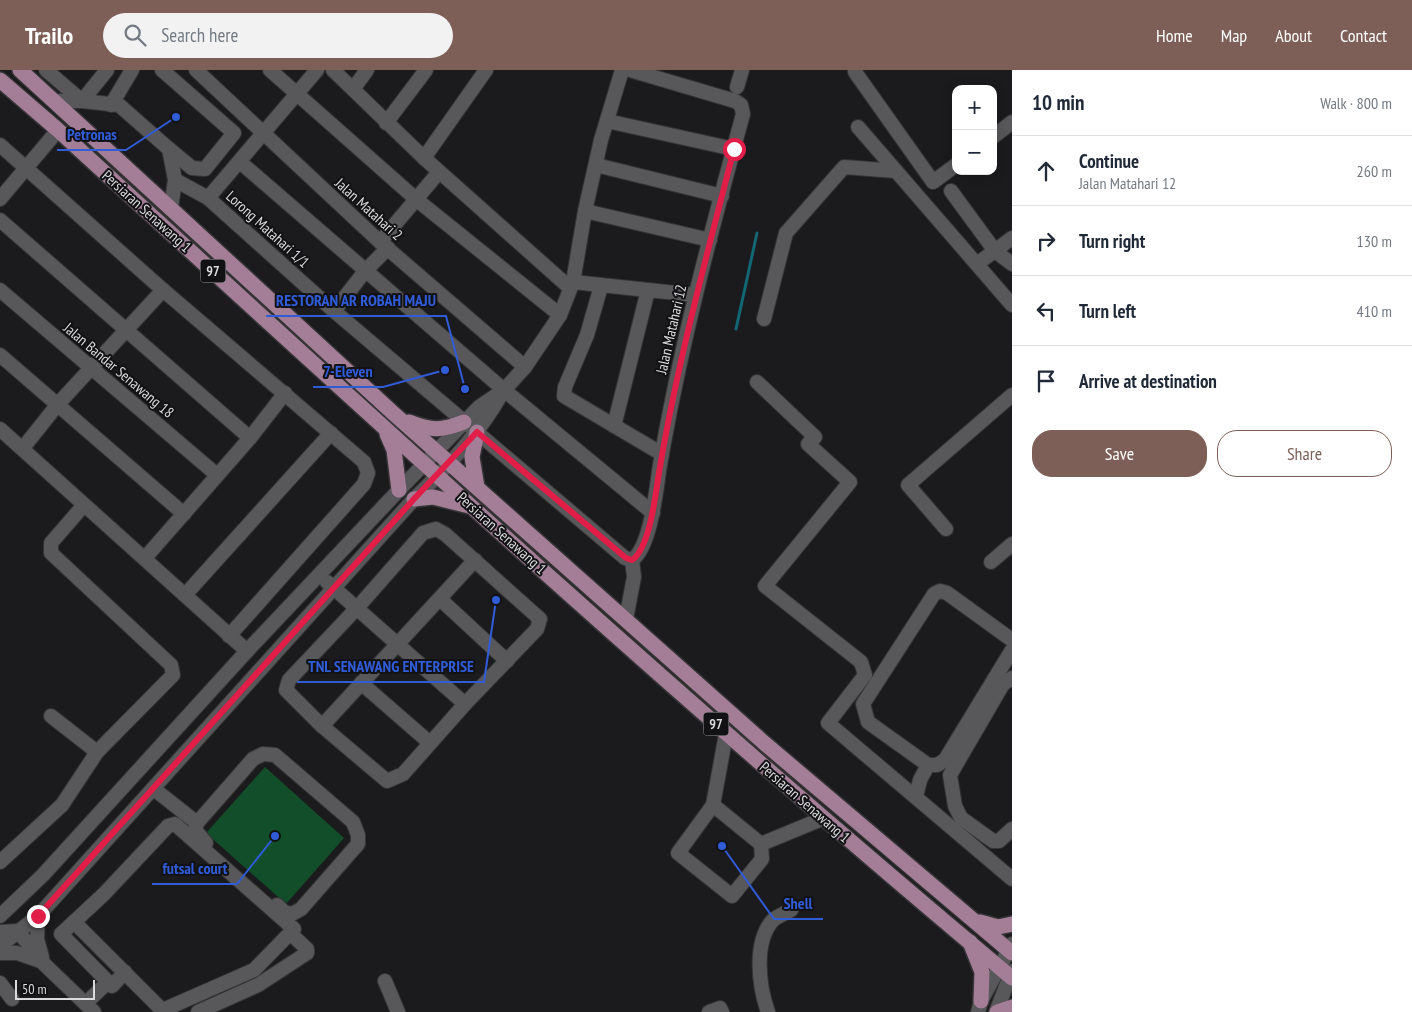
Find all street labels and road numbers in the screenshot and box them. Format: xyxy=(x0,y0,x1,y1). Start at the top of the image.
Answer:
street label: Persiaran Senawang 1 xyxy=(98,166,196,256)
street label: Jalan Matahari 2 xyxy=(331,173,407,244)
street label: Lorong Matahari 1/1 xyxy=(222,187,314,271)
road number: 97 xyxy=(200,260,226,282)
street label: Jalan Matahari 12 xyxy=(651,282,691,377)
street label: Jalan Bandar Senawang 18 xyxy=(59,318,178,422)
street label: Persiaran Senawang 1 xyxy=(453,488,551,578)
road number: 97 xyxy=(704,712,728,736)
street label: Persiaran Senawang 1 xyxy=(756,757,854,847)

